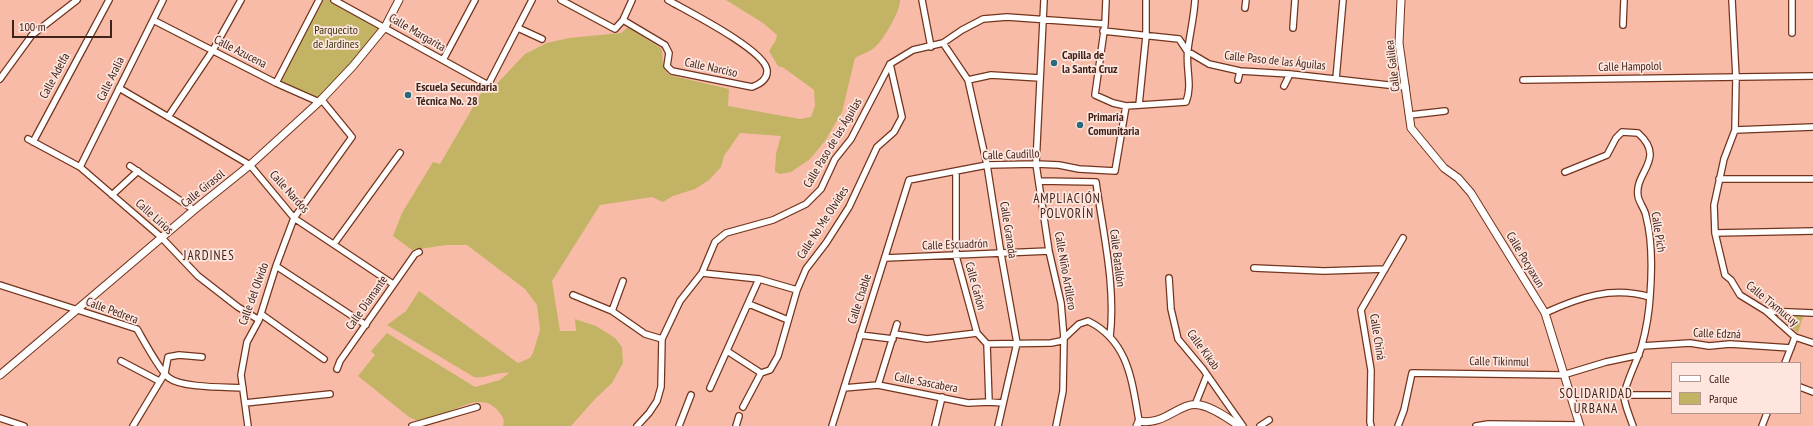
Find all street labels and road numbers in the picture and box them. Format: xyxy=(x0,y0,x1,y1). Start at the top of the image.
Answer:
street label: Calle Margarita xyxy=(386,11,448,55)
street label: Calle Azucena xyxy=(211,33,269,71)
street label: Calle Galilea xyxy=(1383,39,1403,93)
street label: Calle Paso de las Águilas xyxy=(1224,49,1326,73)
street label: Calle Adelfa xyxy=(37,51,73,101)
street label: Calle Aralia xyxy=(94,55,128,103)
street label: Calle Narciso xyxy=(683,55,739,81)
street label: Calle Hampolol xyxy=(1598,59,1662,75)
street label: Calle Paso de las Águilas xyxy=(801,96,865,190)
street label: Calle Caudillo xyxy=(982,147,1040,163)
street label: Calle Girasol xyxy=(178,167,228,211)
street label: Calle Nardos xyxy=(266,168,312,216)
street label: Calle No Me Olvides xyxy=(794,184,852,262)
street label: Calle Lirios xyxy=(132,196,176,238)
street label: Calle Granada xyxy=(996,201,1020,259)
street label: Calle Pich xyxy=(1648,211,1668,253)
street label: Calle Batallón xyxy=(1106,228,1128,288)
street label: Calle Pocyaxun xyxy=(1503,230,1547,290)
street label: Calle Niño Artillero xyxy=(1051,231,1079,311)
street label: Calle Escuadrón xyxy=(922,237,988,253)
street label: Calle Cañón xyxy=(962,260,988,312)
street label: Calle del Olvido xyxy=(236,261,272,327)
street label: Calle Chable xyxy=(845,272,875,326)
street label: Calle Diamante xyxy=(343,273,391,333)
street label: Calle Tixmucuy xyxy=(1743,279,1801,329)
street label: Calle Pedrera xyxy=(84,295,140,327)
street label: Calle Chiná xyxy=(1366,313,1388,361)
street label: Calle Edzná xyxy=(1693,326,1741,342)
street label: Calle Kikab xyxy=(1184,327,1222,373)
street label: Calle Tikinmul xyxy=(1469,354,1529,370)
street label: Calle Sascabera xyxy=(893,370,959,396)

